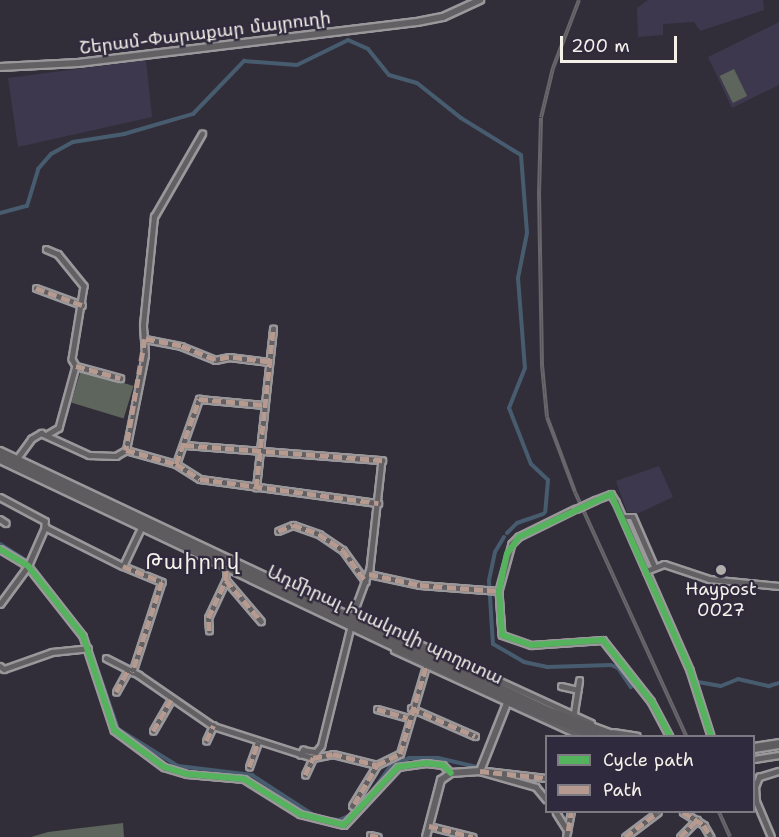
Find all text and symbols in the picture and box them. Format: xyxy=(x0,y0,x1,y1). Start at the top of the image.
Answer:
street label: Շերամ-Փարաքար մայրուղի xyxy=(78,7,332,59)
scale bar xyxy=(563,24,680,62)
text: 200 m xyxy=(571,34,630,58)
district label: Թաիրով xyxy=(145,549,241,575)
street label: Ադմիրալ Իսակովի պողոտա xyxy=(264,561,506,689)
marker: Haypost 0027 xyxy=(714,563,728,577)
place label: Haypost 0027 xyxy=(685,579,757,622)
legend xyxy=(545,735,755,813)
text: Cycle path xyxy=(603,748,694,772)
text: Path xyxy=(603,778,642,802)

